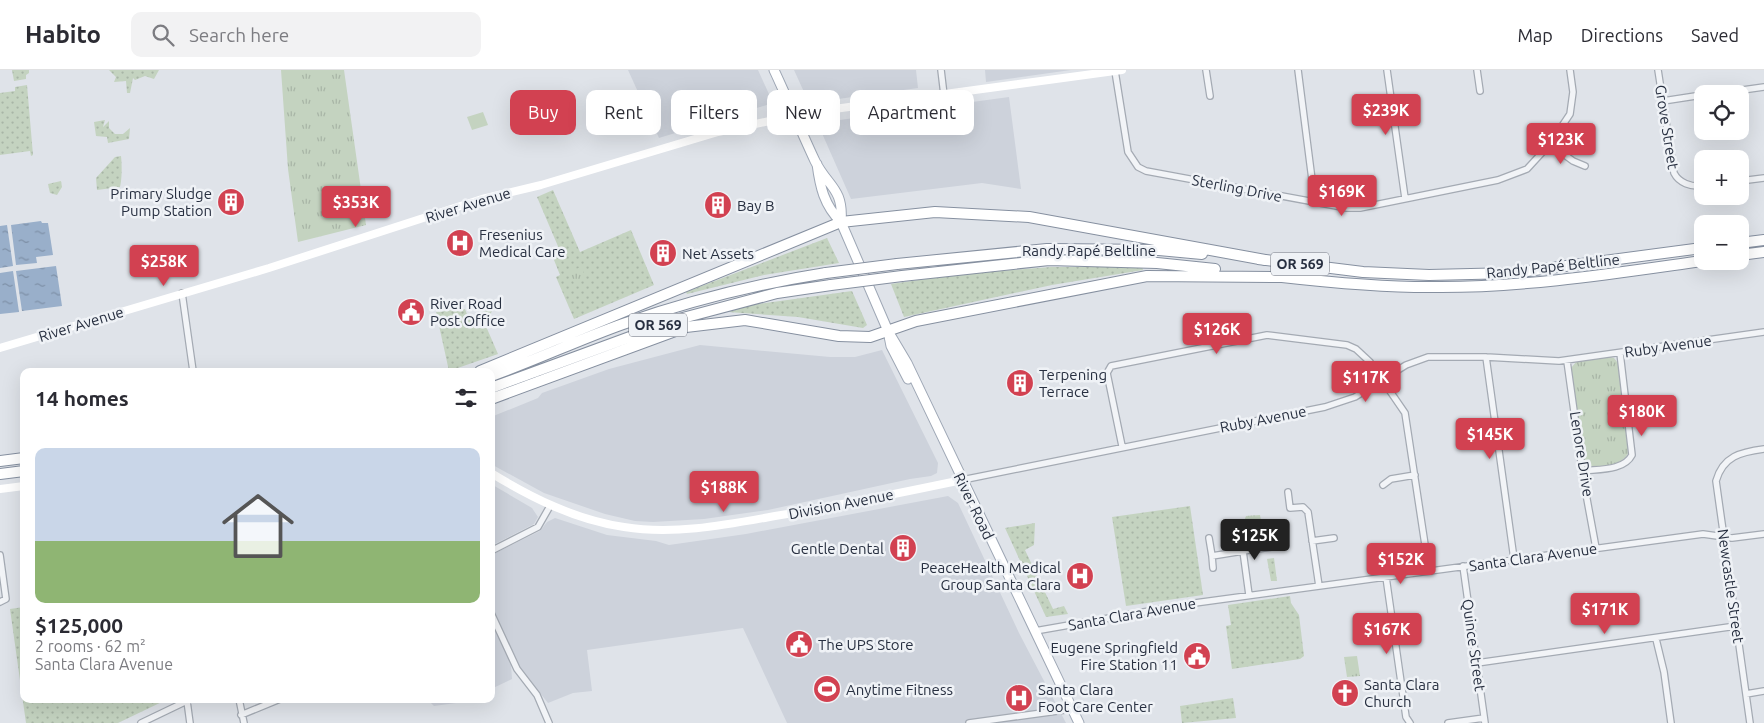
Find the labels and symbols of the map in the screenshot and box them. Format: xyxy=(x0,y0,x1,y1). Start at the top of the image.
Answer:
street label: Grove Street xyxy=(1652,84,1682,171)
pin: $239K xyxy=(1351,93,1421,136)
pin: $123K xyxy=(1526,122,1596,165)
street label: Sterling Drive xyxy=(1191,171,1283,205)
pin: $169K xyxy=(1307,174,1377,217)
street label: River Avenue xyxy=(423,184,513,226)
place label: Primary Sludge Pump Station xyxy=(110,185,212,219)
pin: $353K xyxy=(321,186,391,228)
building icon: Primary Sludge Pump Station xyxy=(216,187,246,217)
building icon: Bay B xyxy=(703,190,733,220)
place label: Bay B xyxy=(737,197,774,214)
place label: Fresenius Medical Care xyxy=(479,226,566,260)
hospital icon: Fresenius Medical Care xyxy=(445,228,475,258)
building icon: Net Assets xyxy=(648,238,678,268)
street label: Randy Papé Beltline xyxy=(1022,242,1156,259)
pin: $258K xyxy=(129,244,199,287)
place label: Net Assets xyxy=(682,245,754,262)
street label: Randy Papé Beltline xyxy=(1485,251,1621,281)
road number: OR 569 xyxy=(1271,252,1329,275)
place label: River Road Post Office xyxy=(430,295,505,329)
public building icon: River Road Post Office xyxy=(396,297,426,327)
street label: River Avenue xyxy=(36,303,126,345)
pin: $126K xyxy=(1182,312,1252,355)
road number: OR 569 xyxy=(629,314,687,336)
street label: Ruby Avenue xyxy=(1623,331,1713,361)
pin: $117K xyxy=(1331,360,1401,403)
place label: Terpening Terrace xyxy=(1039,366,1107,400)
building icon: Terpening Terrace xyxy=(1005,368,1035,398)
pin: $180K xyxy=(1607,394,1677,437)
street label: Ruby Avenue xyxy=(1218,402,1308,436)
street label: Lenore Drive xyxy=(1567,410,1597,498)
pin: $145K xyxy=(1455,418,1525,460)
pin: $188K xyxy=(689,470,759,513)
street label: River Road xyxy=(951,470,997,542)
street label: Division Avenue xyxy=(787,485,895,523)
pin: $125K xyxy=(1220,518,1290,561)
street label: Newcastle Street xyxy=(1715,528,1747,644)
building icon: Gentle Dental xyxy=(888,533,918,563)
place label: Gentle Dental xyxy=(791,540,884,557)
street label: Santa Clara Avenue xyxy=(1468,540,1598,574)
pin: $152K xyxy=(1366,542,1436,585)
place label: PeaceHealth Medical Group Santa Clara xyxy=(921,559,1061,593)
hospital icon: PeaceHealth Medical Group Santa Clara xyxy=(1065,561,1095,591)
pin: $171K xyxy=(1570,592,1640,635)
street label: Santa Clara Avenue xyxy=(1067,594,1197,634)
street label: Quince Street xyxy=(1459,598,1489,692)
pin: $167K xyxy=(1352,612,1422,655)
public building icon: The UPS Store xyxy=(784,629,814,659)
place label: The UPS Store xyxy=(818,636,914,653)
place label: Eugene Springfield Fire Station 11 xyxy=(1050,639,1178,673)
public building icon: Eugene Springfield Fire Station 11 xyxy=(1182,641,1212,671)
sports icon: Anytime Fitness xyxy=(812,674,842,704)
place label: Santa Clara Church xyxy=(1364,676,1439,710)
church icon: Santa Clara Church xyxy=(1330,678,1360,708)
place label: Anytime Fitness xyxy=(846,681,953,698)
place label: Santa Clara Foot Care Center xyxy=(1038,681,1153,715)
hospital icon: Santa Clara Foot Care Center xyxy=(1004,683,1034,713)

